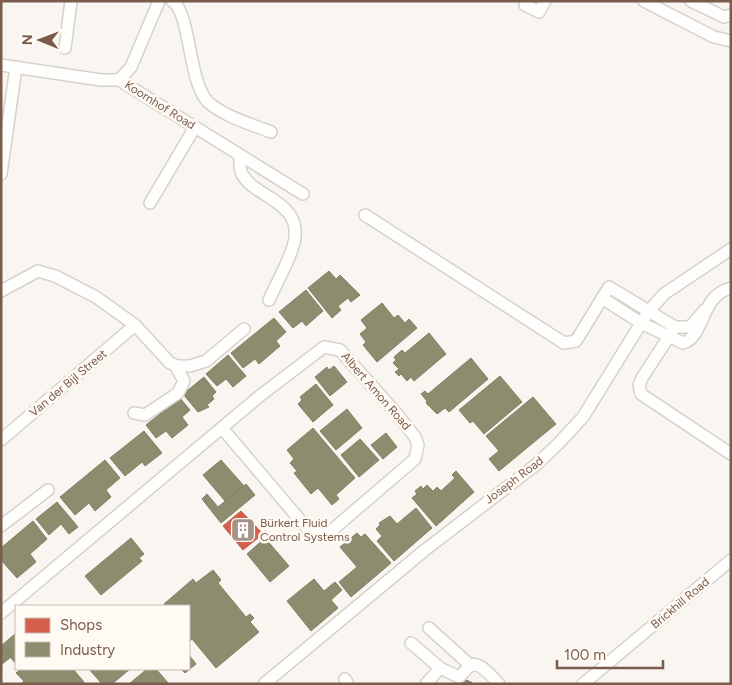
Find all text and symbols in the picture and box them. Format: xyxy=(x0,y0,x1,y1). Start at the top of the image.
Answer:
north arrow xyxy=(15,15,65,65)
text: N xyxy=(19,34,36,45)
street label: Koornhof Road xyxy=(122,78,198,132)
street label: Van der Bijl Street xyxy=(26,346,110,419)
street label: Albert Amon Road xyxy=(338,349,414,433)
street label: Joseph Road xyxy=(482,453,546,507)
place label: Bürkert Fluid Control Systems xyxy=(260,516,350,544)
building icon: Bürkert Fluid Control Systems xyxy=(230,517,256,543)
street label: Brickhill Road xyxy=(648,575,712,631)
legend xyxy=(15,605,190,670)
text: Shops xyxy=(60,616,102,634)
scale bar xyxy=(557,638,663,670)
text: Industry xyxy=(60,641,115,659)
text: 100 m xyxy=(564,646,606,664)

